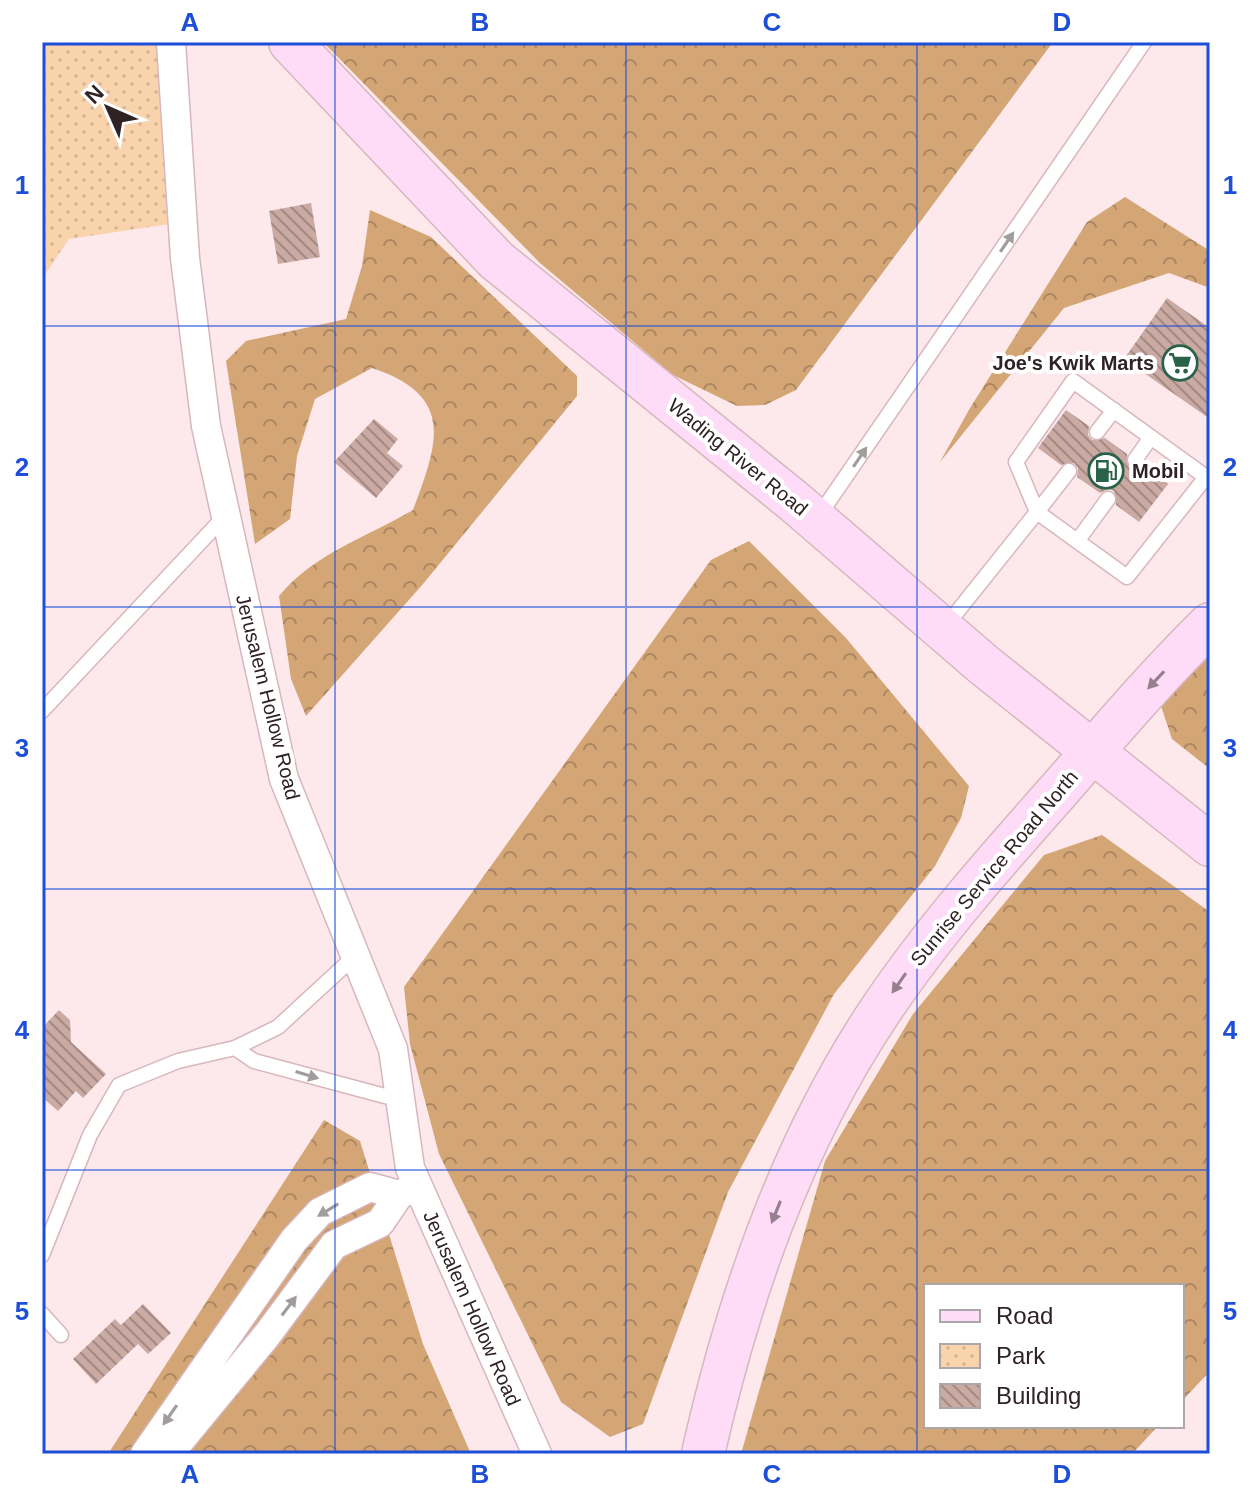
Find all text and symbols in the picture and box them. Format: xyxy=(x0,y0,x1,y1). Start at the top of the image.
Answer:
text: A xyxy=(181,7,200,37)
text: B xyxy=(471,7,489,37)
text: C xyxy=(763,7,782,37)
text: D xyxy=(1053,7,1071,37)
north arrow xyxy=(68,68,148,148)
text: N xyxy=(80,80,109,109)
text: 1 xyxy=(15,170,29,200)
text: 1 xyxy=(1223,170,1237,200)
one-way arrow xyxy=(999,232,1014,253)
supermarket icon: Joe's Kwik Marts xyxy=(1161,344,1199,382)
place label: Joe's Kwik Marts xyxy=(993,352,1154,374)
street label: Wading River Road xyxy=(664,394,812,520)
one-way arrow xyxy=(852,446,867,467)
text: 2 xyxy=(15,452,29,482)
fuel station icon: Mobil xyxy=(1087,452,1125,490)
text: 2 xyxy=(1223,452,1237,482)
place label: Mobil xyxy=(1132,460,1184,482)
street label: Jerusalem Hollow Road xyxy=(232,592,304,802)
one-way arrow xyxy=(1147,670,1165,689)
text: 3 xyxy=(15,733,29,763)
text: 3 xyxy=(1223,733,1237,763)
street label: Sunrise Service Road North xyxy=(906,766,1082,970)
one-way arrow xyxy=(892,973,907,994)
text: 4 xyxy=(15,1015,30,1045)
text: 4 xyxy=(1223,1015,1238,1045)
one-way arrow xyxy=(296,1069,320,1082)
one-way arrow xyxy=(770,1200,783,1224)
one-way arrow xyxy=(317,1202,339,1216)
street label: Jerusalem Hollow Road xyxy=(419,1207,525,1409)
legend xyxy=(924,1284,1184,1428)
text: 5 xyxy=(15,1296,29,1326)
one-way arrow xyxy=(280,1296,296,1317)
text: 5 xyxy=(1223,1296,1237,1326)
text: Road xyxy=(996,1302,1053,1329)
text: Park xyxy=(996,1342,1046,1369)
text: Building xyxy=(996,1382,1081,1409)
one-way arrow xyxy=(163,1404,178,1425)
text: A xyxy=(181,1459,200,1489)
text: B xyxy=(471,1459,489,1489)
text: C xyxy=(763,1459,782,1489)
text: D xyxy=(1053,1459,1071,1489)

